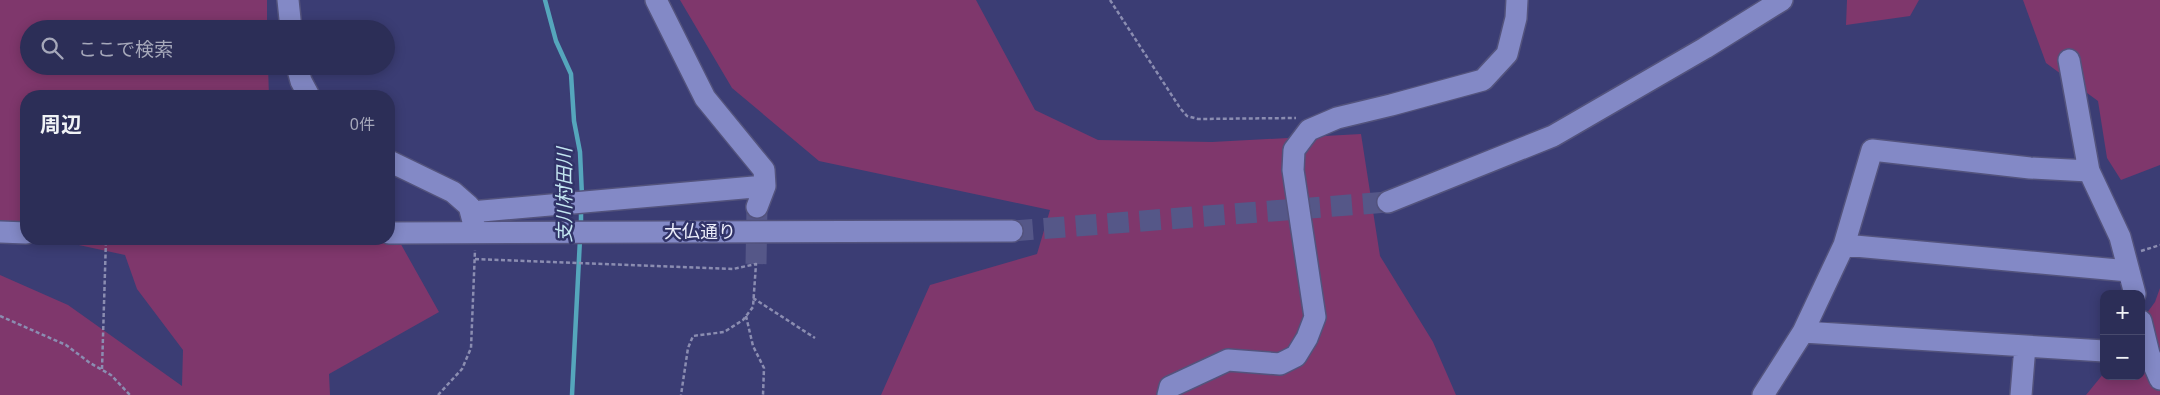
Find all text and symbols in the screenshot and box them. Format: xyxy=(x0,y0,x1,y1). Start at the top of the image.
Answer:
search box xyxy=(20,20,395,75)
icon: search xyxy=(38,34,66,62)
text: ここで検索 xyxy=(78,36,173,62)
text: 周辺 xyxy=(40,110,82,138)
text: 0件 xyxy=(350,113,375,135)
water label: 支川村田川 xyxy=(551,146,577,243)
street label: 大仏通り xyxy=(664,219,736,243)
map controls xyxy=(2100,290,2145,380)
button: + xyxy=(2100,290,2145,335)
button: − xyxy=(2100,335,2145,380)

